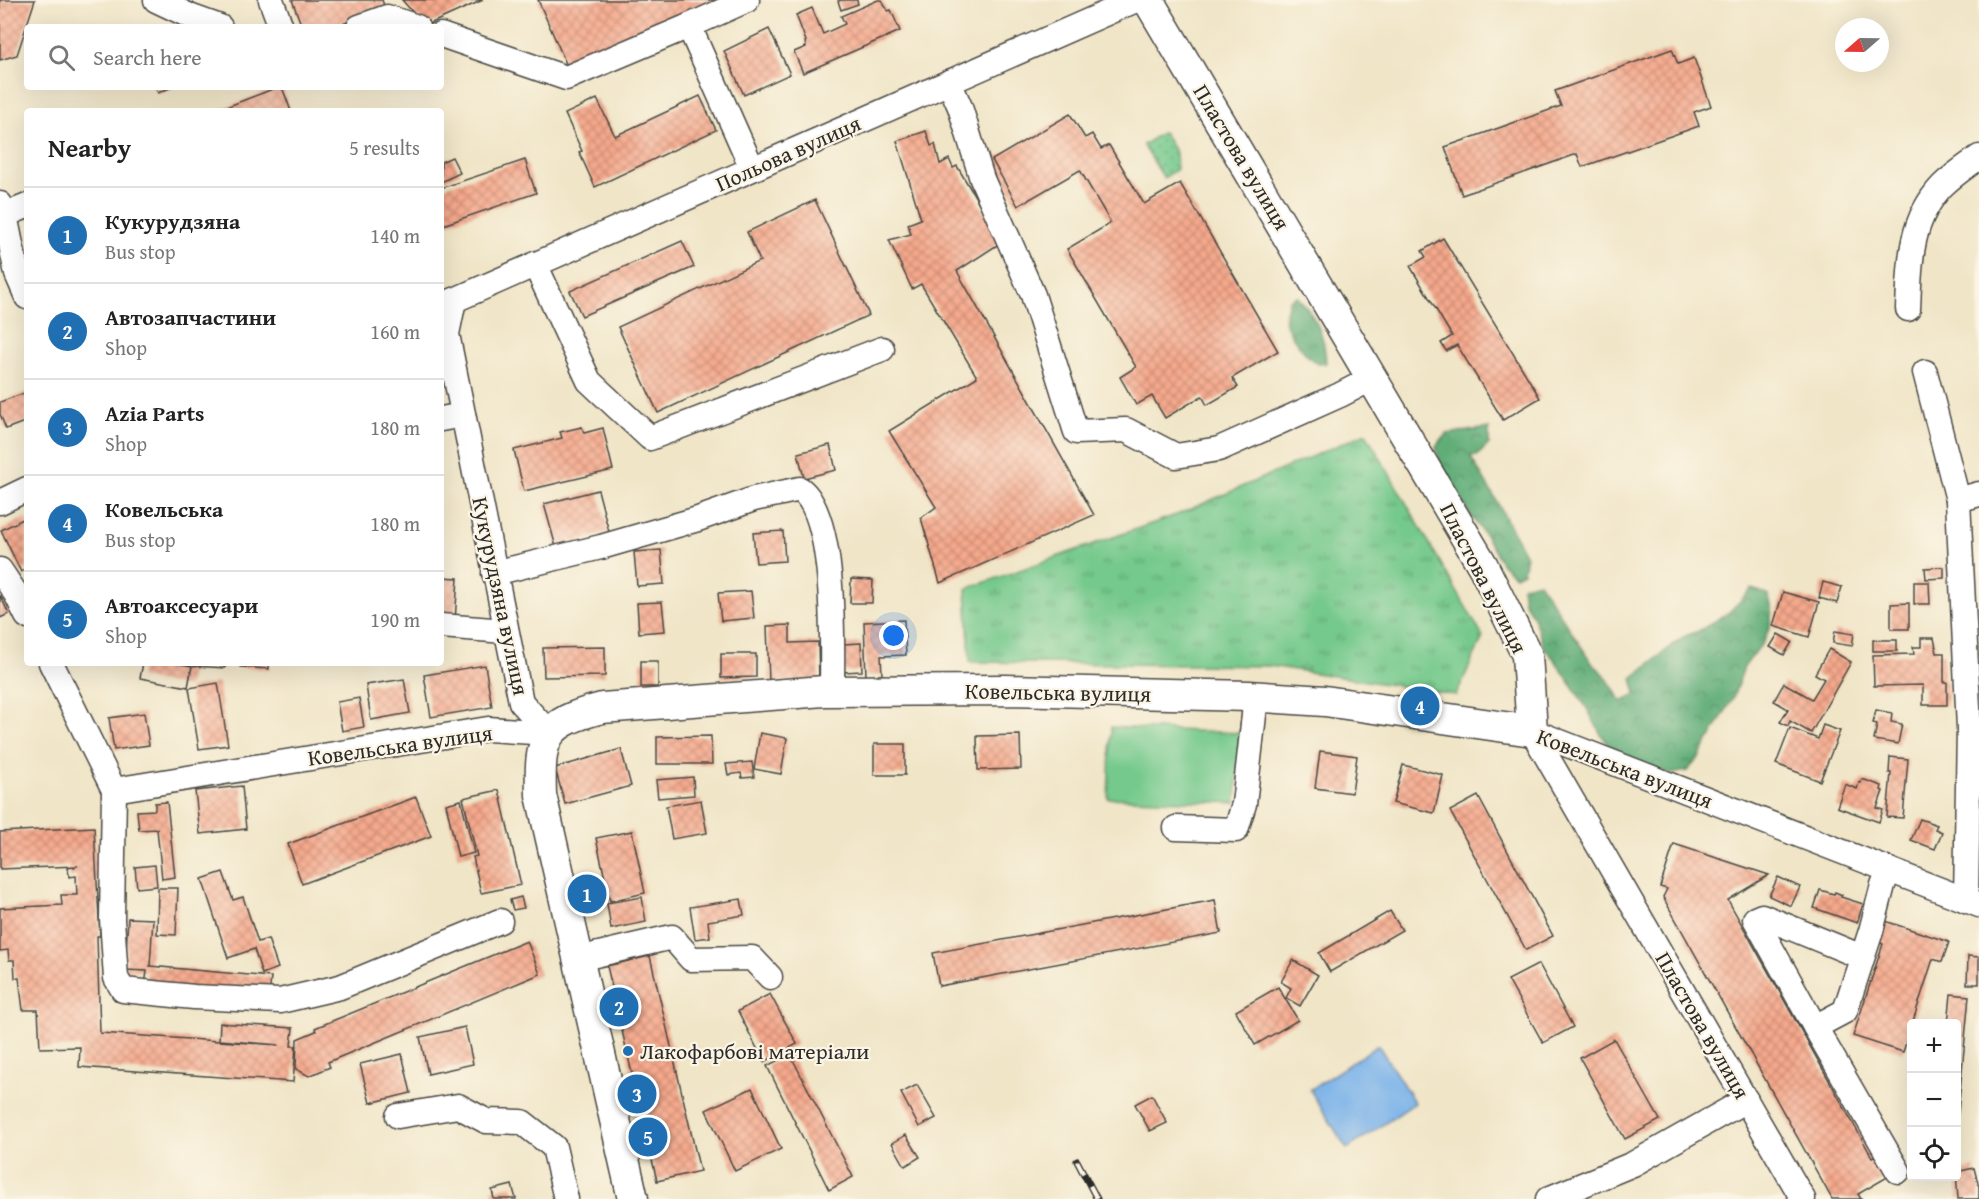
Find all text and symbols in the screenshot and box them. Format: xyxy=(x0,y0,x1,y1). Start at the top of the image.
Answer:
north arrow xyxy=(1835,18,1889,72)
search box xyxy=(24,24,444,90)
icon: search xyxy=(45,41,78,74)
text: Search here xyxy=(93,41,202,73)
street label: Пластова вулиця xyxy=(1186,78,1298,236)
street label: Польова вулиця xyxy=(710,107,866,199)
text: Nearby xyxy=(48,128,131,167)
text: 5 results xyxy=(349,133,420,162)
text: Кукурудзяна xyxy=(105,205,240,237)
text: 1 xyxy=(62,221,73,250)
text: 140 m xyxy=(370,221,420,250)
text: Bus stop xyxy=(105,237,176,266)
text: Автозапчастини xyxy=(105,301,276,333)
text: 2 xyxy=(62,317,73,346)
text: 160 m xyxy=(370,317,420,346)
text: Shop xyxy=(105,333,147,362)
text: Azia Parts xyxy=(105,397,204,429)
text: 3 xyxy=(62,413,73,442)
text: 180 m xyxy=(370,413,420,442)
text: Shop xyxy=(105,429,147,458)
text: Ковельська xyxy=(105,493,223,525)
street label: Кукурудзяна вулиця xyxy=(464,494,538,698)
street label: Пластова вулиця xyxy=(1432,497,1536,659)
text: 4 xyxy=(62,509,73,538)
text: 180 m xyxy=(370,509,420,538)
text: Bus stop xyxy=(105,525,176,554)
text: Автоаксесуари xyxy=(105,589,258,621)
text: 5 xyxy=(62,605,73,634)
text: 190 m xyxy=(370,605,420,634)
text: Shop xyxy=(105,621,147,650)
your location xyxy=(879,621,908,650)
street label: Ковельська вулиця xyxy=(965,674,1151,710)
pin: 4 xyxy=(1400,684,1440,728)
street label: Ковельська вулиця xyxy=(306,716,494,774)
street label: Ковельська вулиця xyxy=(1532,720,1718,816)
pin: 1 xyxy=(568,872,606,916)
street label: Пластова вулиця xyxy=(1648,945,1758,1105)
pin: 2 xyxy=(600,984,638,1030)
map controls xyxy=(1907,1019,1961,1181)
button: + xyxy=(1907,1019,1961,1073)
place label: Лакофарбові матеріали xyxy=(640,1035,869,1067)
marker: Лакофарбові матеріали xyxy=(621,1044,635,1058)
pin: 3 xyxy=(618,1072,656,1116)
button: − xyxy=(1907,1073,1961,1127)
pin: 5 xyxy=(628,1114,668,1160)
button: locate xyxy=(1907,1127,1961,1181)

